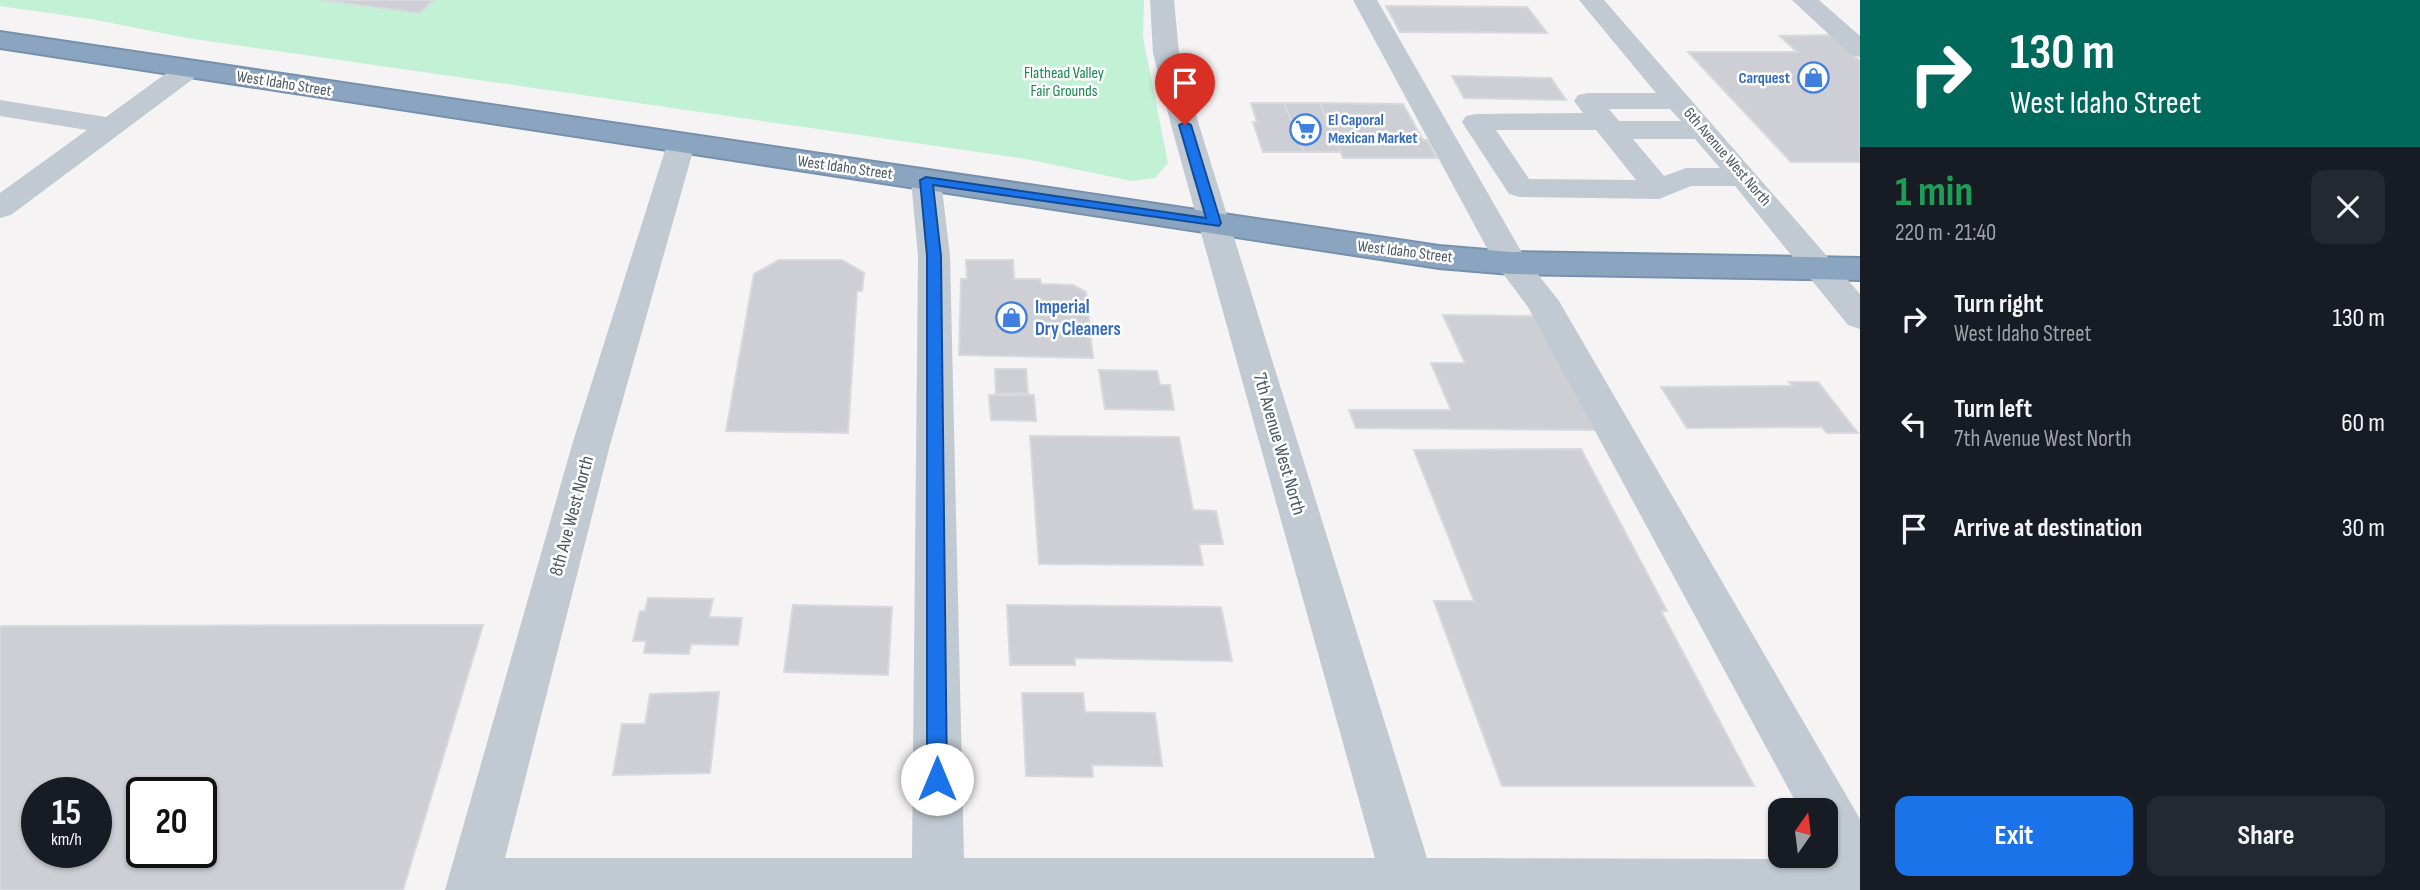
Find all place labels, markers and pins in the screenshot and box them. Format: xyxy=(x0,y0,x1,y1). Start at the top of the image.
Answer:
pin xyxy=(1155,53,1215,125)
shop icon: Carquest xyxy=(1796,61,1830,95)
place label: Carquest xyxy=(1738,69,1790,88)
place label: El Caporal Mexican Market xyxy=(1328,111,1418,148)
supermarket icon: El Caporal Mexican Market xyxy=(1288,112,1322,146)
place label: Imperial Dry Cleaners xyxy=(1035,296,1121,341)
shop icon: Imperial Dry Cleaners xyxy=(995,301,1029,335)

